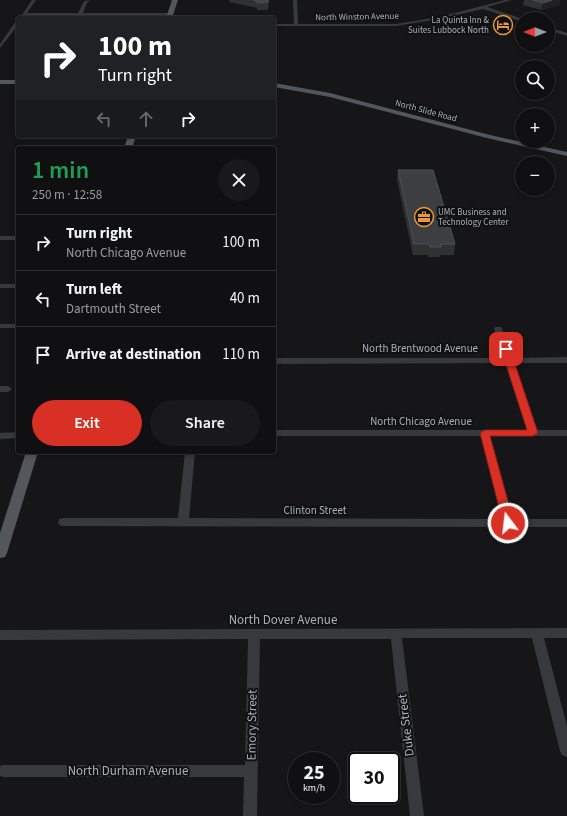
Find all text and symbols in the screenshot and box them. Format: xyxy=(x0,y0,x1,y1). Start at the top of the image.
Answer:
street label: North Winston Avenue xyxy=(315,10,399,24)
north arrow xyxy=(515,12,555,52)
map controls xyxy=(515,12,555,196)
place label: La Quinta Inn & Suites Lubbock North xyxy=(408,14,490,37)
hotel icon: La Quinta Inn & Suites Lubbock North xyxy=(492,14,514,36)
text: 100 m xyxy=(98,26,172,66)
icon: right xyxy=(32,32,84,84)
button: search xyxy=(515,60,555,100)
text: Turn right xyxy=(98,63,172,88)
street label: North Slide Road xyxy=(394,97,458,125)
icon: left xyxy=(93,108,115,130)
icon: ahead xyxy=(135,108,157,130)
icon: right xyxy=(177,108,199,130)
button: + xyxy=(515,108,555,148)
text: 1 min xyxy=(32,153,89,188)
button: − xyxy=(515,156,555,196)
button: close xyxy=(218,159,260,201)
text: 250 m · 12:58 xyxy=(32,186,102,204)
office icon: UMC Business and Technology Center xyxy=(413,206,435,228)
place label: UMC Business and Technology Center xyxy=(438,206,509,229)
text: Turn right xyxy=(66,223,132,244)
icon: right xyxy=(32,232,54,254)
text: 100 m xyxy=(222,232,260,253)
text: North Chicago Avenue xyxy=(66,244,186,262)
text: Turn left xyxy=(66,279,122,300)
icon: left xyxy=(32,288,54,310)
text: 40 m xyxy=(230,288,260,309)
text: Dartmouth Street xyxy=(66,300,161,318)
pin xyxy=(489,332,523,366)
icon: arrive xyxy=(495,338,517,360)
street label: North Brentwood Avenue xyxy=(362,341,479,356)
icon: arrive xyxy=(32,344,54,366)
text: Arrive at destination xyxy=(66,344,201,365)
text: 110 m xyxy=(222,344,260,365)
button: Exit xyxy=(32,400,142,446)
button: Share xyxy=(150,400,260,446)
street label: North Chicago Avenue xyxy=(370,414,472,429)
position arrow xyxy=(487,502,529,544)
street label: Clinton Street xyxy=(283,503,347,518)
street label: North Dover Avenue xyxy=(229,611,337,629)
street label: Emory Street xyxy=(242,689,262,761)
street label: Duke Street xyxy=(393,692,419,757)
speed limit sign: 30 xyxy=(348,752,400,804)
text: 25 xyxy=(303,759,325,787)
street label: North Durham Avenue xyxy=(68,762,188,780)
text: km/h xyxy=(303,781,325,795)

